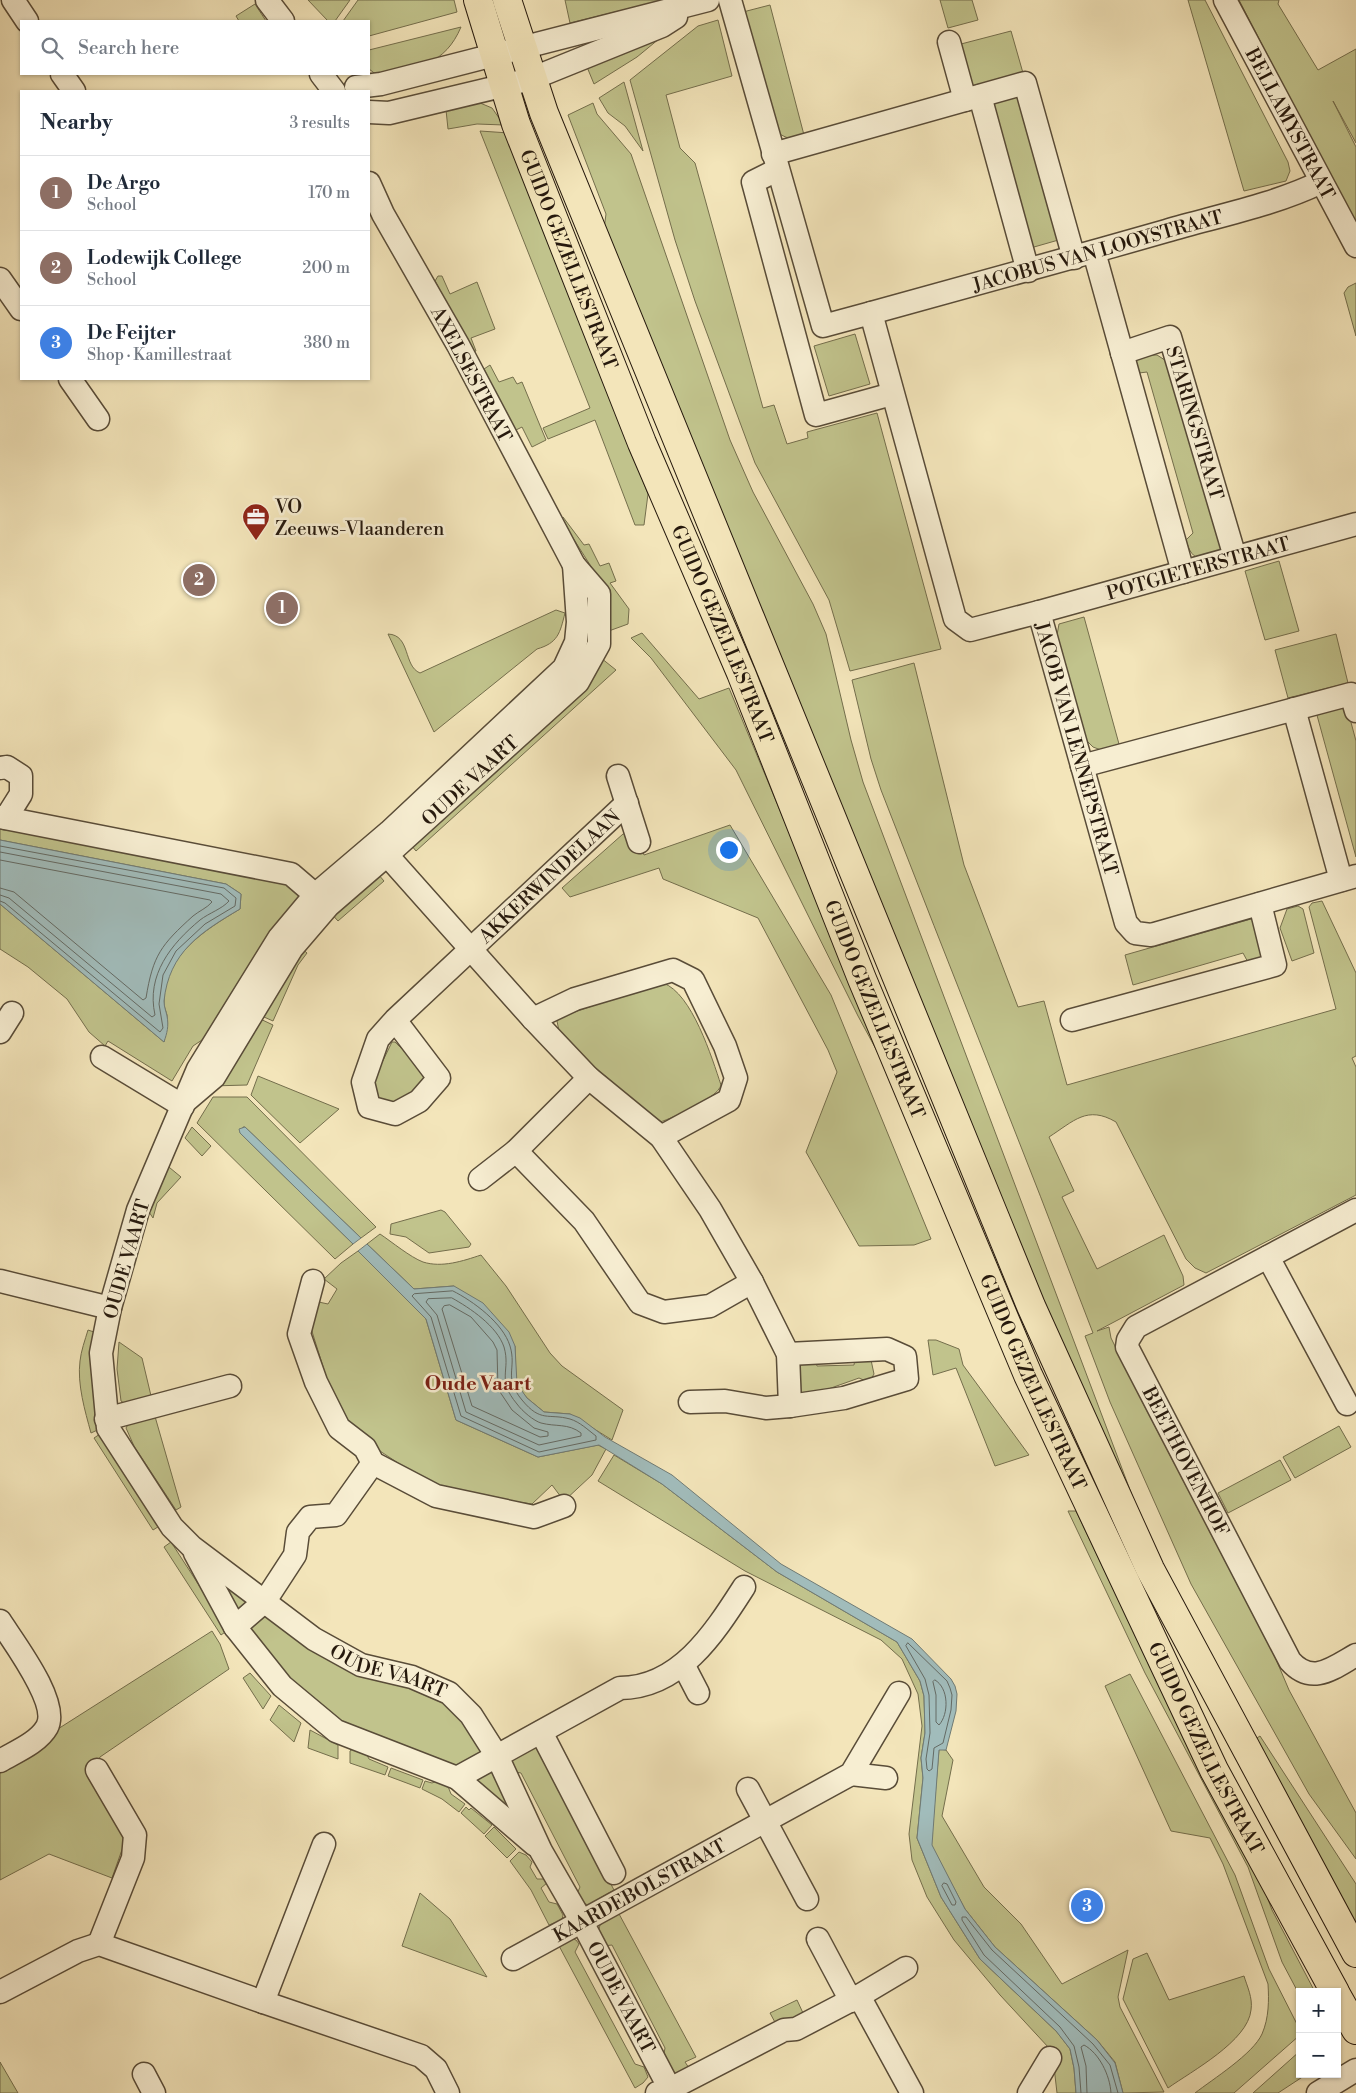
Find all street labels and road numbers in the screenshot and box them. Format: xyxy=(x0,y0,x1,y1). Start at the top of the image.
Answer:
street label: BELLAMYSTRAAT xyxy=(1239,43,1340,204)
street label: GUIDO GEZELLESTRAAT xyxy=(514,146,623,373)
street label: JACOBUS VAN LOOYSTRAAT xyxy=(969,205,1225,298)
street label: AXELSESTRAAT xyxy=(425,302,517,446)
street label: STARINGSTRAAT xyxy=(1160,343,1228,503)
street label: GUIDO GEZELLESTRAAT xyxy=(666,522,778,747)
street label: POTGIETERSTRAAT xyxy=(1104,532,1293,606)
street label: JACOB VAN LENNEPSTRAAT xyxy=(1029,619,1123,879)
street label: OUDE VAART xyxy=(417,731,524,831)
street label: AKKERWINDELAAN xyxy=(473,805,625,949)
street label: GUIDO GEZELLESTRAAT xyxy=(819,897,930,1122)
street label: OUDE VAART xyxy=(98,1197,155,1322)
street label: GUIDO GEZELLESTRAAT xyxy=(974,1271,1091,1494)
street label: BEETHOVENHOF xyxy=(1136,1382,1234,1540)
street label: GUIDO GEZELLESTRAAT xyxy=(1142,1638,1269,1859)
street label: OUDE VAART xyxy=(325,1639,450,1704)
street label: KAARDEBOLSTRAAT xyxy=(549,1834,730,1948)
street label: OUDE VAART xyxy=(581,1937,660,2058)

